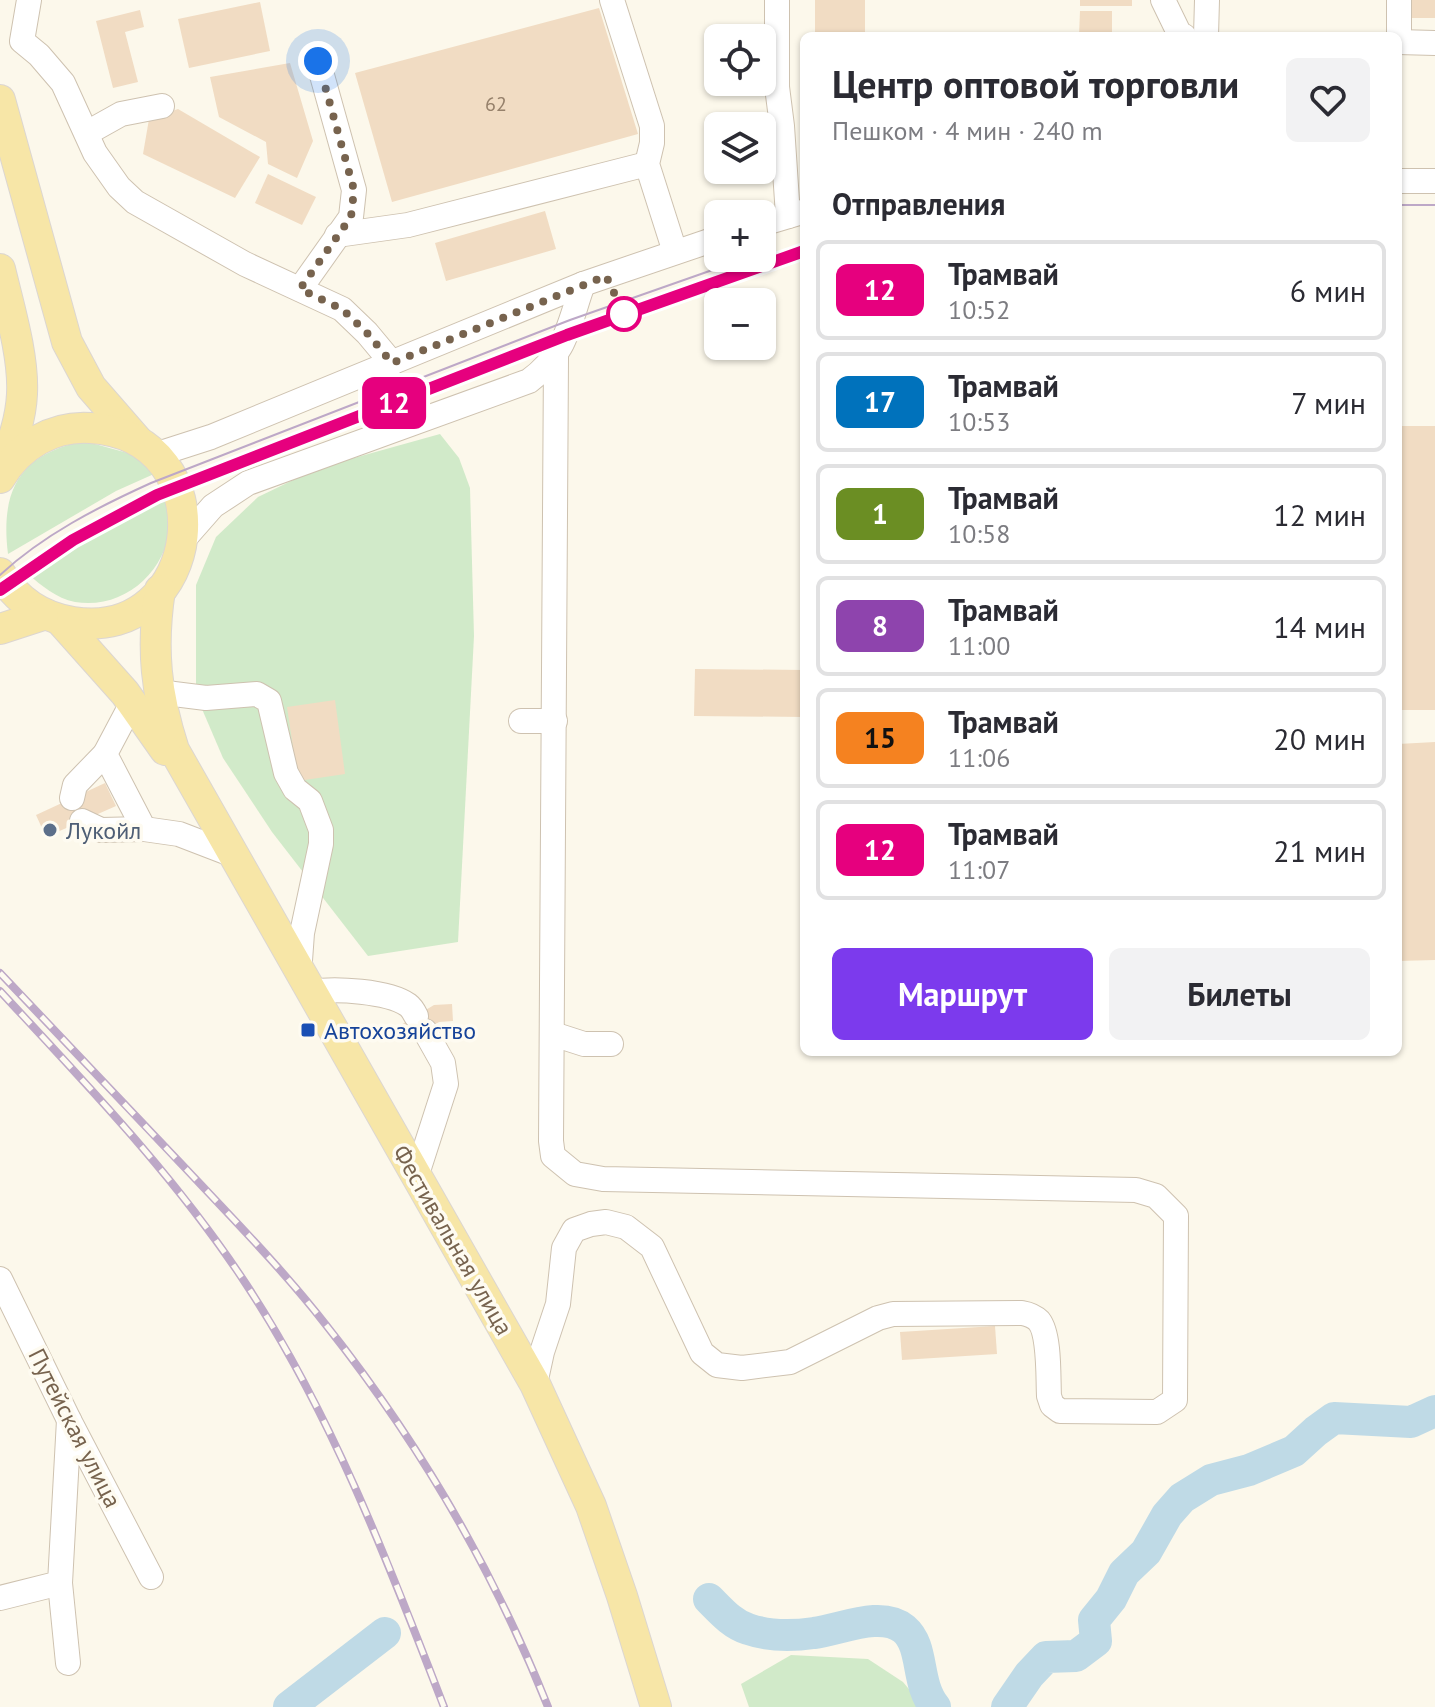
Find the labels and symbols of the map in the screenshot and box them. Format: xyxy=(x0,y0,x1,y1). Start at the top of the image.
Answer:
your location xyxy=(298,41,338,81)
house number: 62 xyxy=(485,91,507,117)
unlabelled marker xyxy=(607,297,641,331)
line badge: 12 xyxy=(358,377,430,429)
place label: Лукойл xyxy=(65,815,141,846)
marker: Лукойл xyxy=(41,821,59,839)
place label: Автохозяйство xyxy=(324,1015,476,1046)
marker: Автохозяйство xyxy=(299,1021,317,1039)
street label: Фестивальная улица xyxy=(386,1139,520,1341)
street label: Путейская улица xyxy=(22,1343,128,1513)

